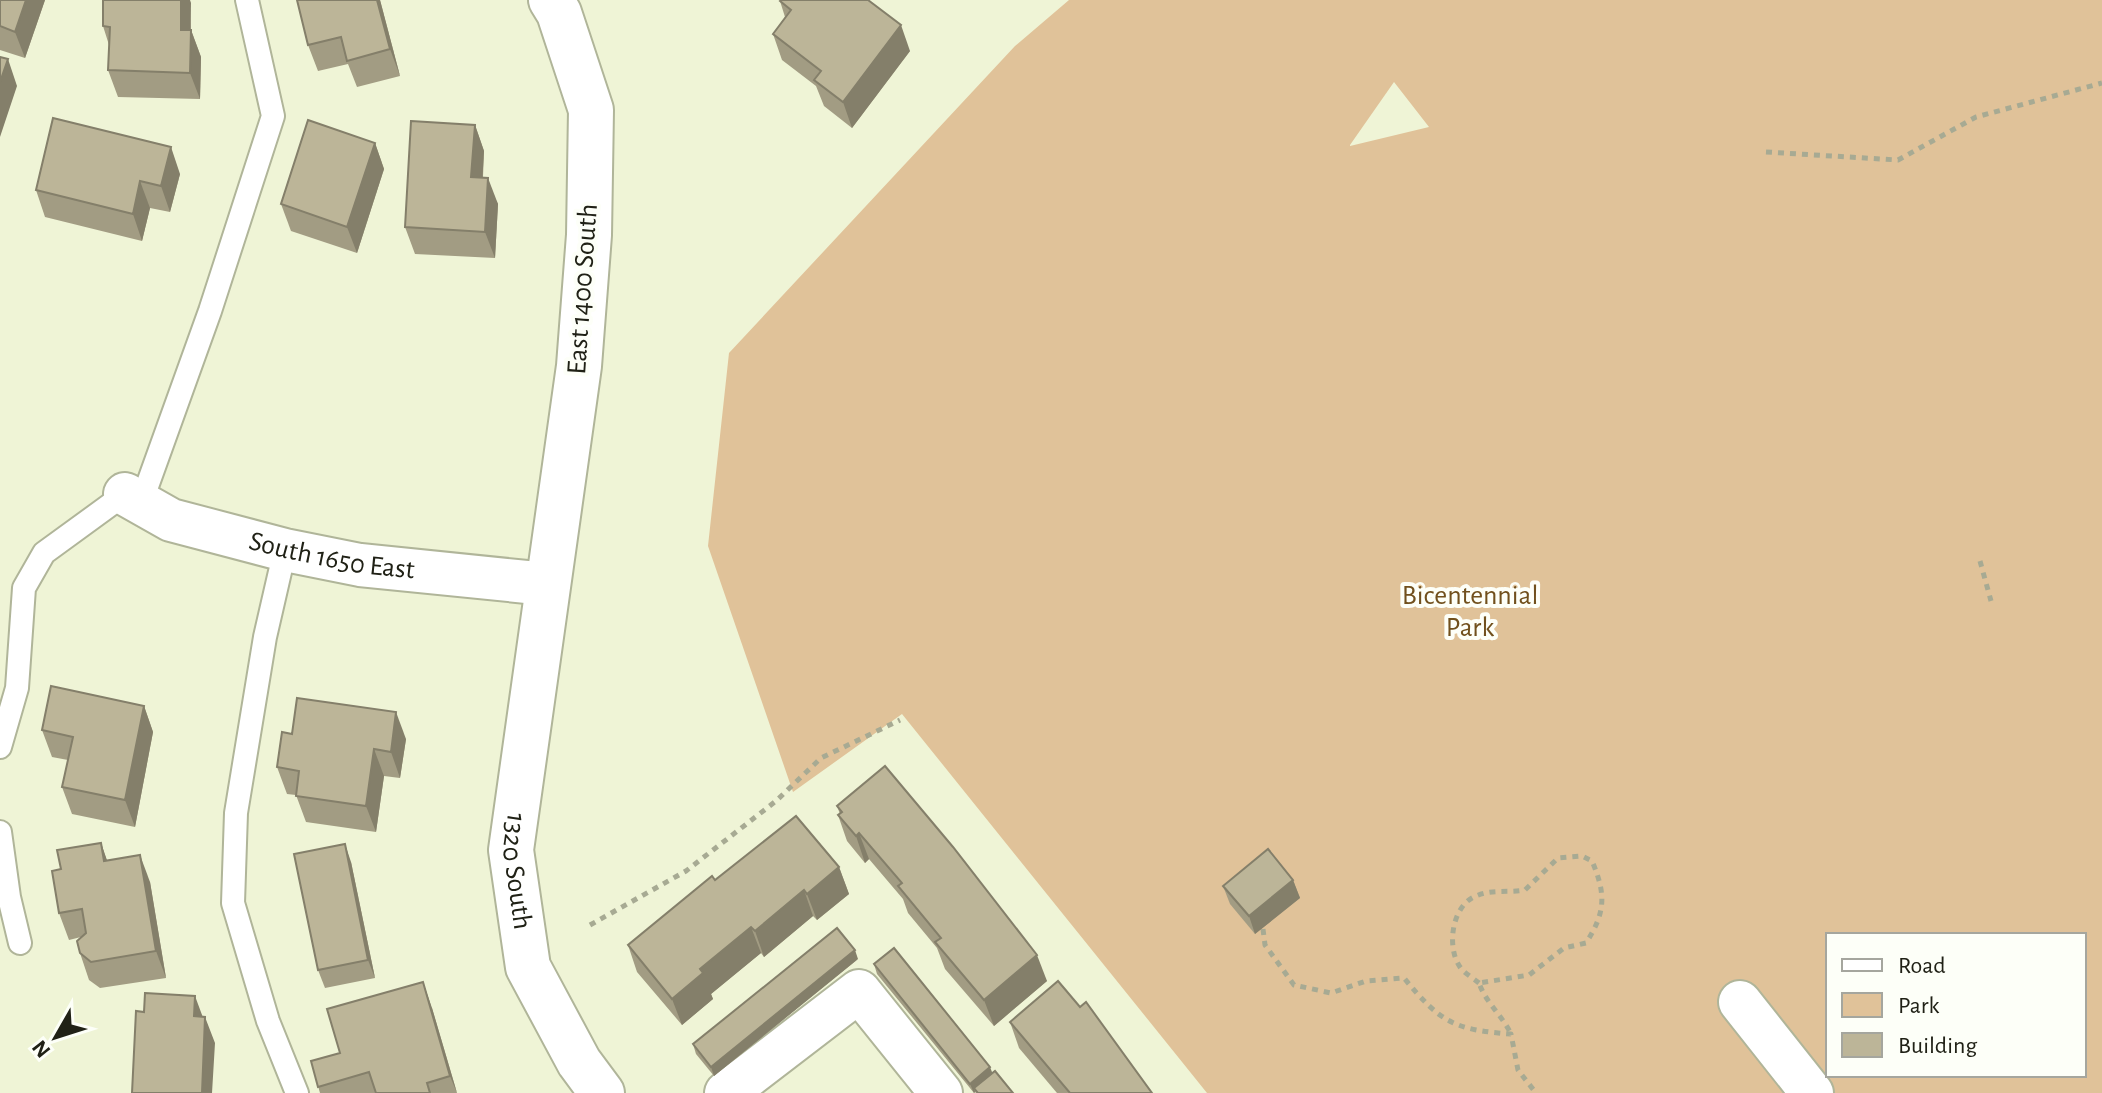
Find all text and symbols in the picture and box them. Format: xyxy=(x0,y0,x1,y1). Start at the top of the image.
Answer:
street label: East 1400 South xyxy=(563,203,603,375)
street label: South 1650 East xyxy=(246,527,416,584)
park label: Bicentennial Park xyxy=(1402,582,1538,642)
street label: 1320 South xyxy=(497,811,536,931)
legend xyxy=(1826,933,2086,1077)
text: Road xyxy=(1898,954,1946,978)
text: Park xyxy=(1898,994,1939,1018)
north arrow xyxy=(16,997,96,1077)
text: Building xyxy=(1898,1034,1977,1058)
text: N xyxy=(28,1036,55,1062)

